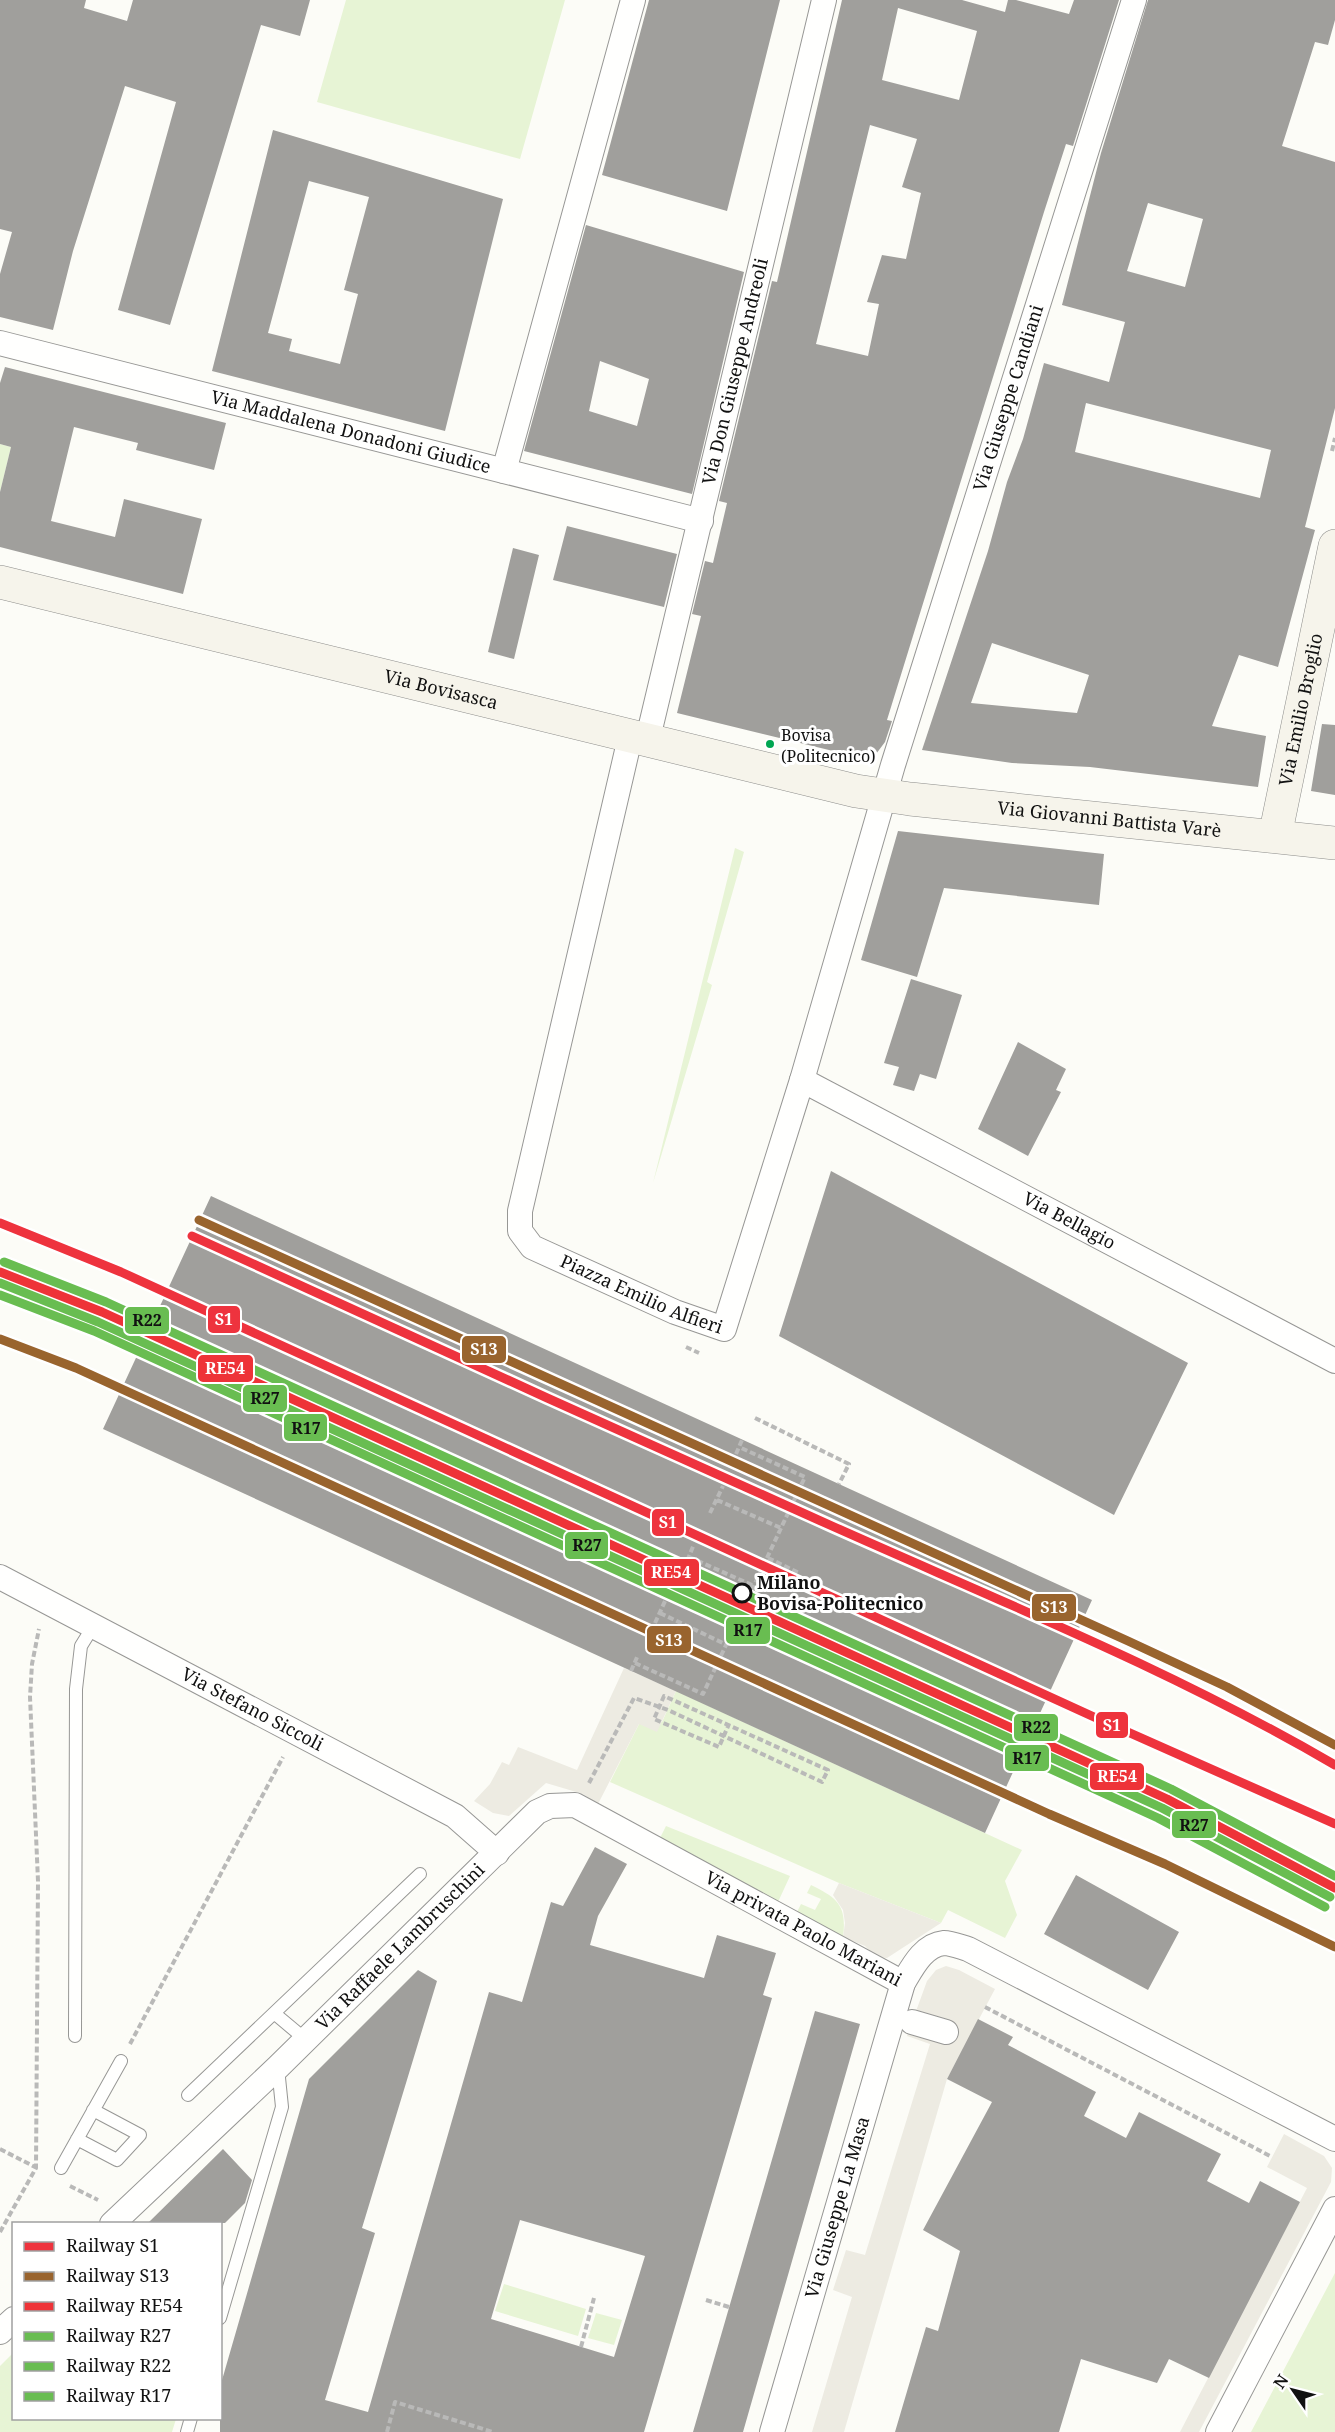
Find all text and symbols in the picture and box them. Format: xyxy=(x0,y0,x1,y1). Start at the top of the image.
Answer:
street label: Via Don Giuseppe Andreoli xyxy=(696,255,773,487)
street label: Via Giuseppe Candiani xyxy=(967,301,1048,494)
street label: Via Maddalena Donadoni Giudice xyxy=(209,384,494,478)
street label: Via Emilio Broglio xyxy=(1273,631,1328,788)
street label: Via Bovisasca xyxy=(382,663,501,714)
place label: Bovisa (Politecnico) xyxy=(781,724,876,767)
marker: Bovisa (Politecnico) xyxy=(764,738,776,750)
street label: Via Giovanni Battista Varè xyxy=(996,795,1222,842)
street label: Via Bellagio xyxy=(1019,1186,1120,1254)
street label: Piazza Emilio Alfieri xyxy=(557,1248,726,1339)
line badge: S1 xyxy=(207,1305,241,1334)
line badge: R22 xyxy=(124,1306,170,1335)
text: S1 xyxy=(215,1308,233,1330)
text: R22 xyxy=(132,1309,162,1331)
line badge: S13 xyxy=(461,1335,507,1364)
text: S13 xyxy=(470,1338,498,1360)
line badge: RE54 xyxy=(197,1354,254,1383)
text: RE54 xyxy=(205,1357,245,1379)
line badge: R27 xyxy=(242,1384,288,1413)
text: R27 xyxy=(250,1387,280,1409)
line badge: R17 xyxy=(283,1413,328,1442)
text: R17 xyxy=(291,1417,321,1439)
line badge: S1 xyxy=(651,1508,685,1537)
text: S1 xyxy=(659,1511,677,1533)
line badge: R27 xyxy=(564,1531,609,1560)
text: R27 xyxy=(572,1534,602,1556)
line badge: RE54 xyxy=(643,1558,700,1587)
text: RE54 xyxy=(651,1561,691,1583)
place label: Milano Bovisa-Politecnico xyxy=(757,1570,924,1615)
marker: Milano Bovisa-Politecnico xyxy=(732,1583,752,1603)
line badge: S13 xyxy=(1031,1593,1077,1622)
text: S13 xyxy=(1040,1596,1068,1618)
line badge: R17 xyxy=(725,1616,771,1645)
text: R17 xyxy=(733,1619,763,1641)
line badge: S13 xyxy=(646,1625,692,1654)
text: S13 xyxy=(655,1629,683,1651)
street label: Via Stefano Siccoli xyxy=(178,1662,328,1756)
line badge: S1 xyxy=(1095,1711,1129,1739)
line badge: R22 xyxy=(1013,1713,1059,1742)
text: S1 xyxy=(1103,1714,1121,1736)
text: R22 xyxy=(1021,1716,1051,1738)
line badge: R17 xyxy=(1004,1744,1050,1772)
text: R17 xyxy=(1012,1747,1042,1769)
line badge: RE54 xyxy=(1089,1762,1145,1791)
text: RE54 xyxy=(1097,1765,1137,1787)
line badge: R27 xyxy=(1171,1810,1217,1839)
text: R27 xyxy=(1179,1814,1209,1836)
street label: Via Raffaele Lambruschini xyxy=(310,1857,489,2035)
street label: Via privata Paolo Mariani xyxy=(701,1865,907,1991)
street label: Via Giuseppe La Masa xyxy=(799,2113,874,2301)
legend xyxy=(12,2222,222,2420)
text: Railway S1 xyxy=(66,2233,159,2257)
text: Railway S13 xyxy=(66,2263,169,2287)
text: Railway RE54 xyxy=(66,2293,183,2317)
text: Railway R27 xyxy=(66,2323,171,2347)
text: Railway R22 xyxy=(66,2353,171,2377)
north arrow xyxy=(1263,2360,1323,2420)
text: N xyxy=(1268,2370,1294,2393)
text: Railway R17 xyxy=(66,2383,171,2407)

